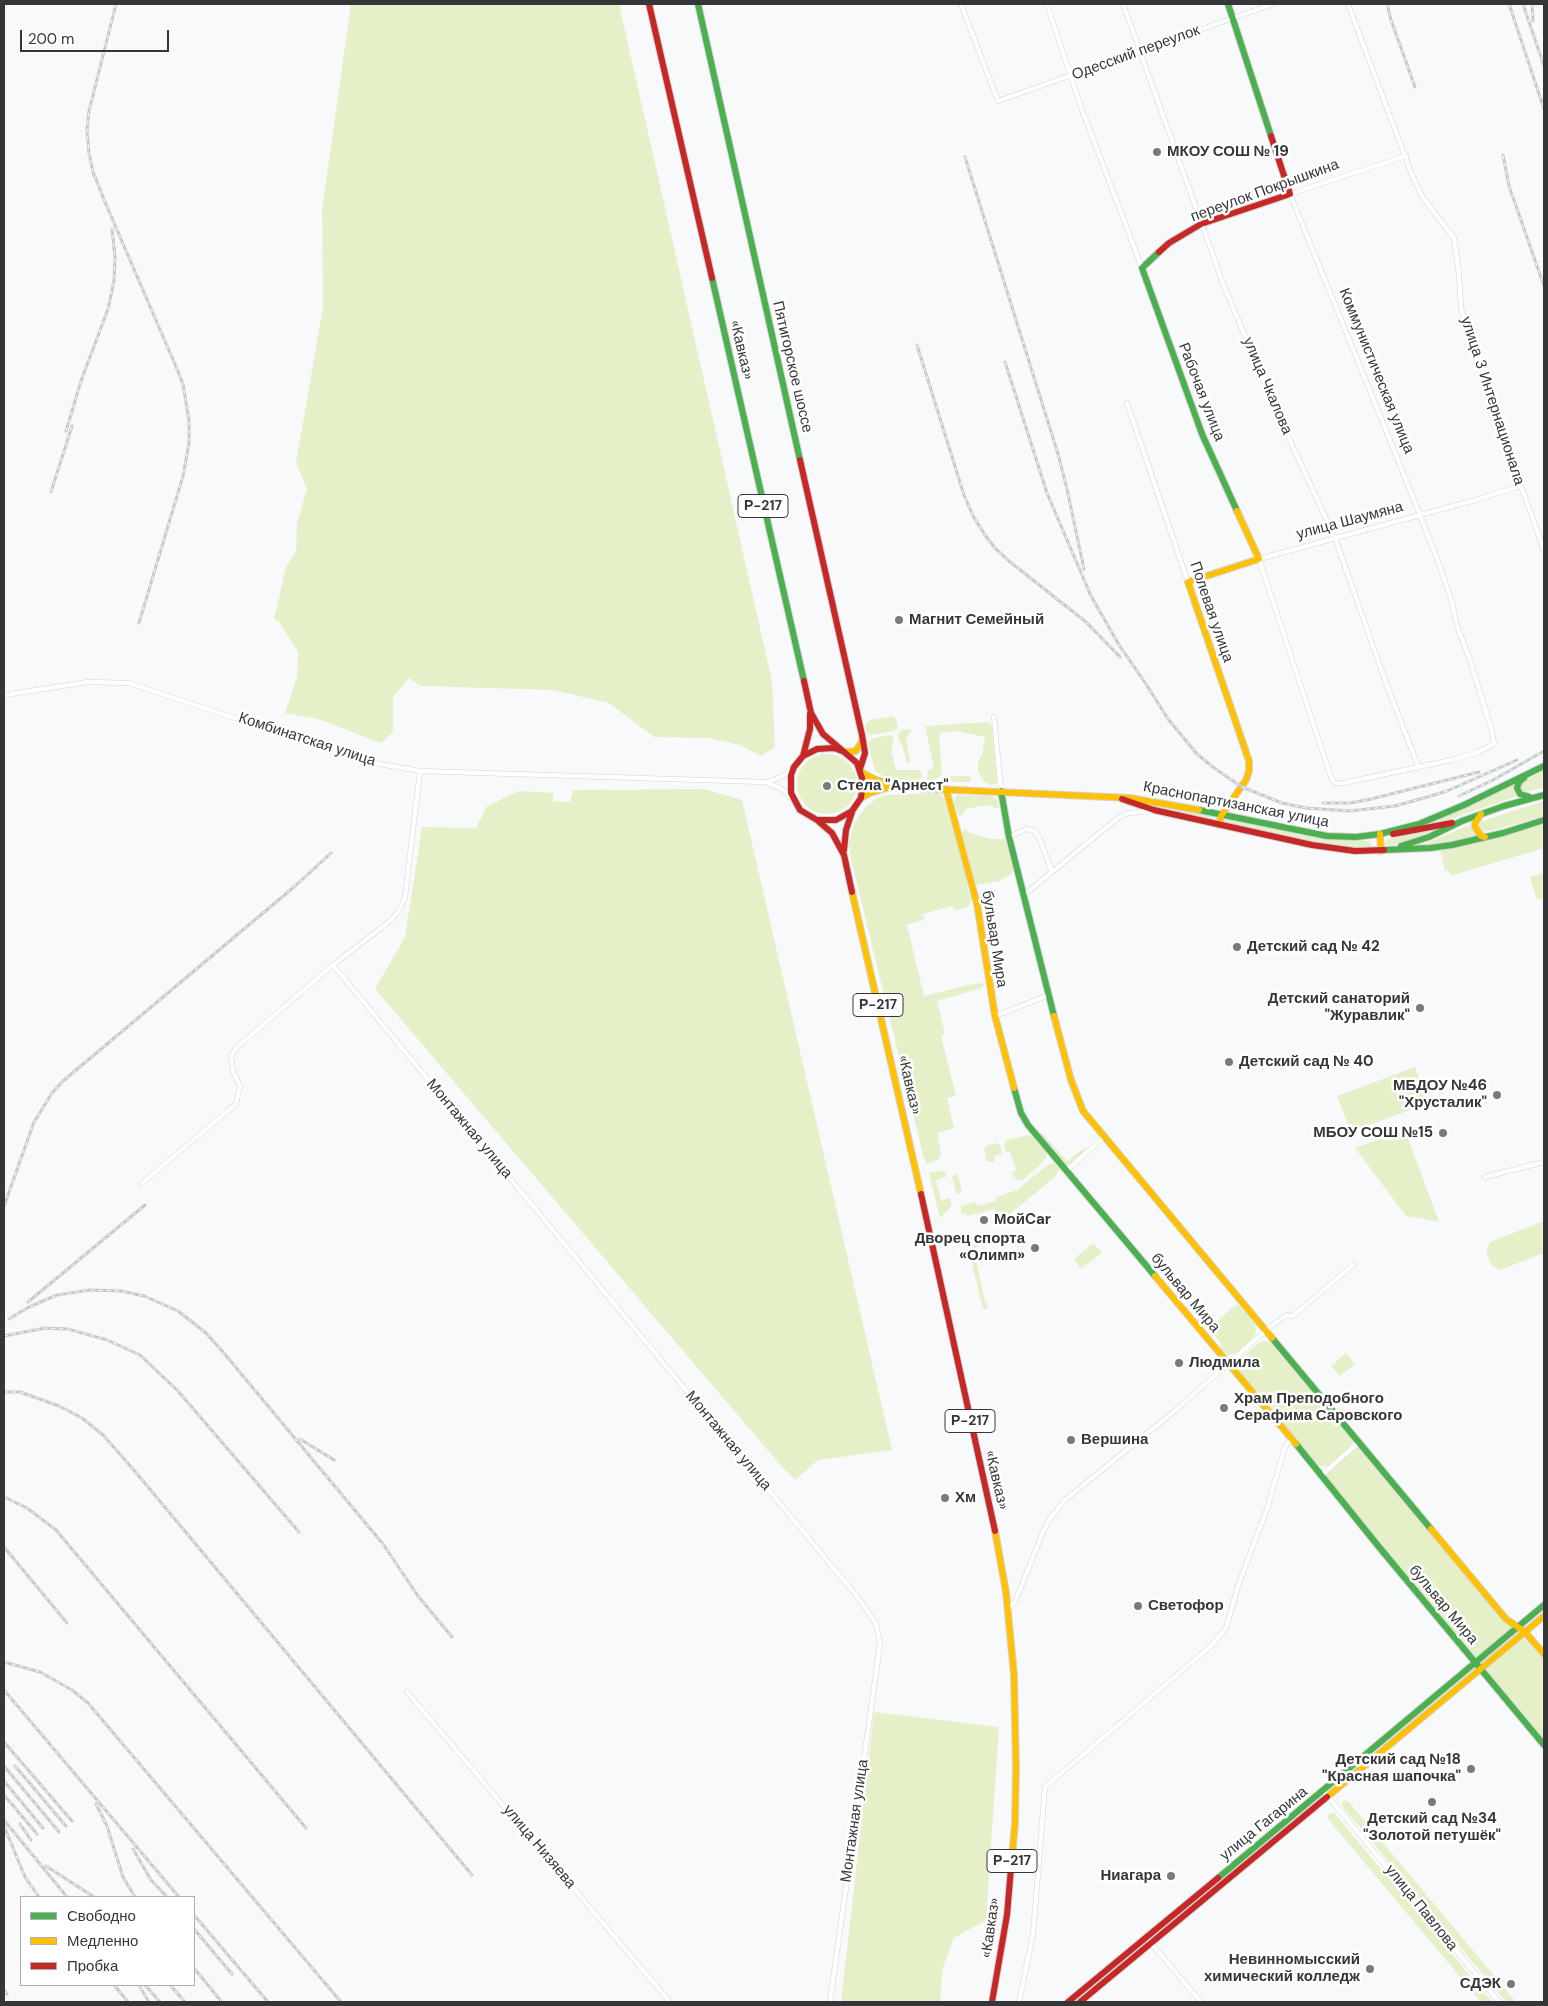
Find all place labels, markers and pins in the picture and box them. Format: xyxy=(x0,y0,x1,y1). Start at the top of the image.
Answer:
place label: МКОУ СОШ № 19 xyxy=(1167,143,1289,161)
marker: МКОУ СОШ № 19 xyxy=(1151,146,1163,158)
place label: Магнит Семейный xyxy=(909,611,1044,629)
marker: Магнит Семейный xyxy=(893,614,905,626)
place label: Стела "Арнест" xyxy=(837,777,949,795)
marker: Стела "Арнест" xyxy=(821,780,833,792)
place label: Детский сад № 42 xyxy=(1247,938,1380,956)
marker: Детский сад № 42 xyxy=(1231,941,1243,953)
place label: Детский санаторий "Журавлик" xyxy=(1268,990,1410,1025)
marker: Детский санаторий "Журавлик" xyxy=(1414,1002,1426,1014)
place label: Детский сад № 40 xyxy=(1239,1053,1373,1071)
marker: Детский сад № 40 xyxy=(1223,1056,1235,1068)
place label: МБДОУ №46 "Хрусталик" xyxy=(1393,1077,1487,1112)
marker: МБДОУ №46 "Хрусталик" xyxy=(1491,1089,1503,1101)
place label: МБОУ СОШ №15 xyxy=(1313,1124,1433,1142)
marker: МБОУ СОШ №15 xyxy=(1437,1127,1449,1139)
place label: МойCar xyxy=(994,1211,1051,1229)
marker: МойCar xyxy=(978,1214,990,1226)
place label: Дворец спорта «Олимп» xyxy=(915,1230,1025,1265)
marker: Дворец спорта «Олимп» xyxy=(1029,1242,1041,1254)
place label: Людмила xyxy=(1189,1354,1260,1372)
marker: Людмила xyxy=(1173,1357,1185,1369)
place label: Храм Преподобного Серафима Саровского xyxy=(1234,1390,1402,1425)
marker: Храм Преподобного Серафима Саровского xyxy=(1218,1402,1230,1414)
place label: Вершина xyxy=(1081,1431,1148,1449)
marker: Вершина xyxy=(1065,1434,1077,1446)
place label: Хм xyxy=(955,1489,976,1507)
marker: Хм xyxy=(939,1492,951,1504)
place label: Светофор xyxy=(1148,1597,1224,1615)
marker: Светофор xyxy=(1132,1600,1144,1612)
place label: Детский сад №18 "Красная шапочка" xyxy=(1322,1751,1461,1786)
marker: Детский сад №18 "Красная шапочка" xyxy=(1465,1763,1477,1775)
marker: Детский сад №34 "Золотой петушёк" xyxy=(1426,1796,1438,1808)
place label: Детский сад №34 "Золотой петушёк" xyxy=(1363,1810,1501,1845)
place label: Ниагара xyxy=(1101,1867,1161,1885)
marker: Ниагара xyxy=(1165,1870,1177,1882)
place label: Невинномысский химический колледж xyxy=(1204,1951,1360,1986)
marker: Невинномысский химический колледж xyxy=(1364,1963,1376,1975)
place label: СДЭК xyxy=(1460,1975,1501,1993)
marker: СДЭК xyxy=(1505,1978,1517,1990)

